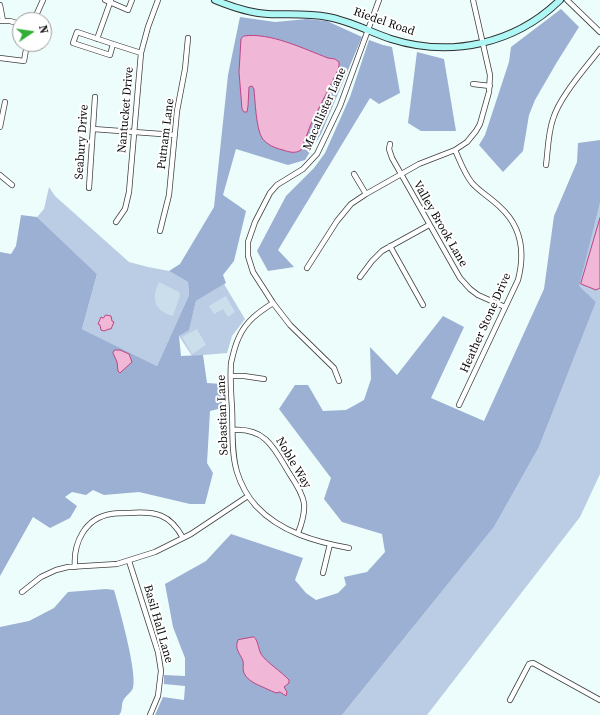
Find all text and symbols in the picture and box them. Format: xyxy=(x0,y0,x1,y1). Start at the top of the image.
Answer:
street label: Riedel Road xyxy=(351,5,417,39)
north arrow xyxy=(12,12,52,52)
text: N xyxy=(35,24,51,35)
street label: Macallister Lane xyxy=(300,65,350,153)
street label: Nantucket Drive xyxy=(115,66,137,154)
street label: Putnam Lane xyxy=(154,98,178,170)
street label: Seabury Drive xyxy=(72,104,92,180)
street label: Valley Brook Lane xyxy=(410,178,470,270)
street label: Heather Stone Drive xyxy=(457,271,515,375)
street label: Sebastian Lane xyxy=(214,374,232,456)
street label: Noble Way xyxy=(272,435,314,491)
street label: Basil Hall Lane xyxy=(140,583,176,665)

